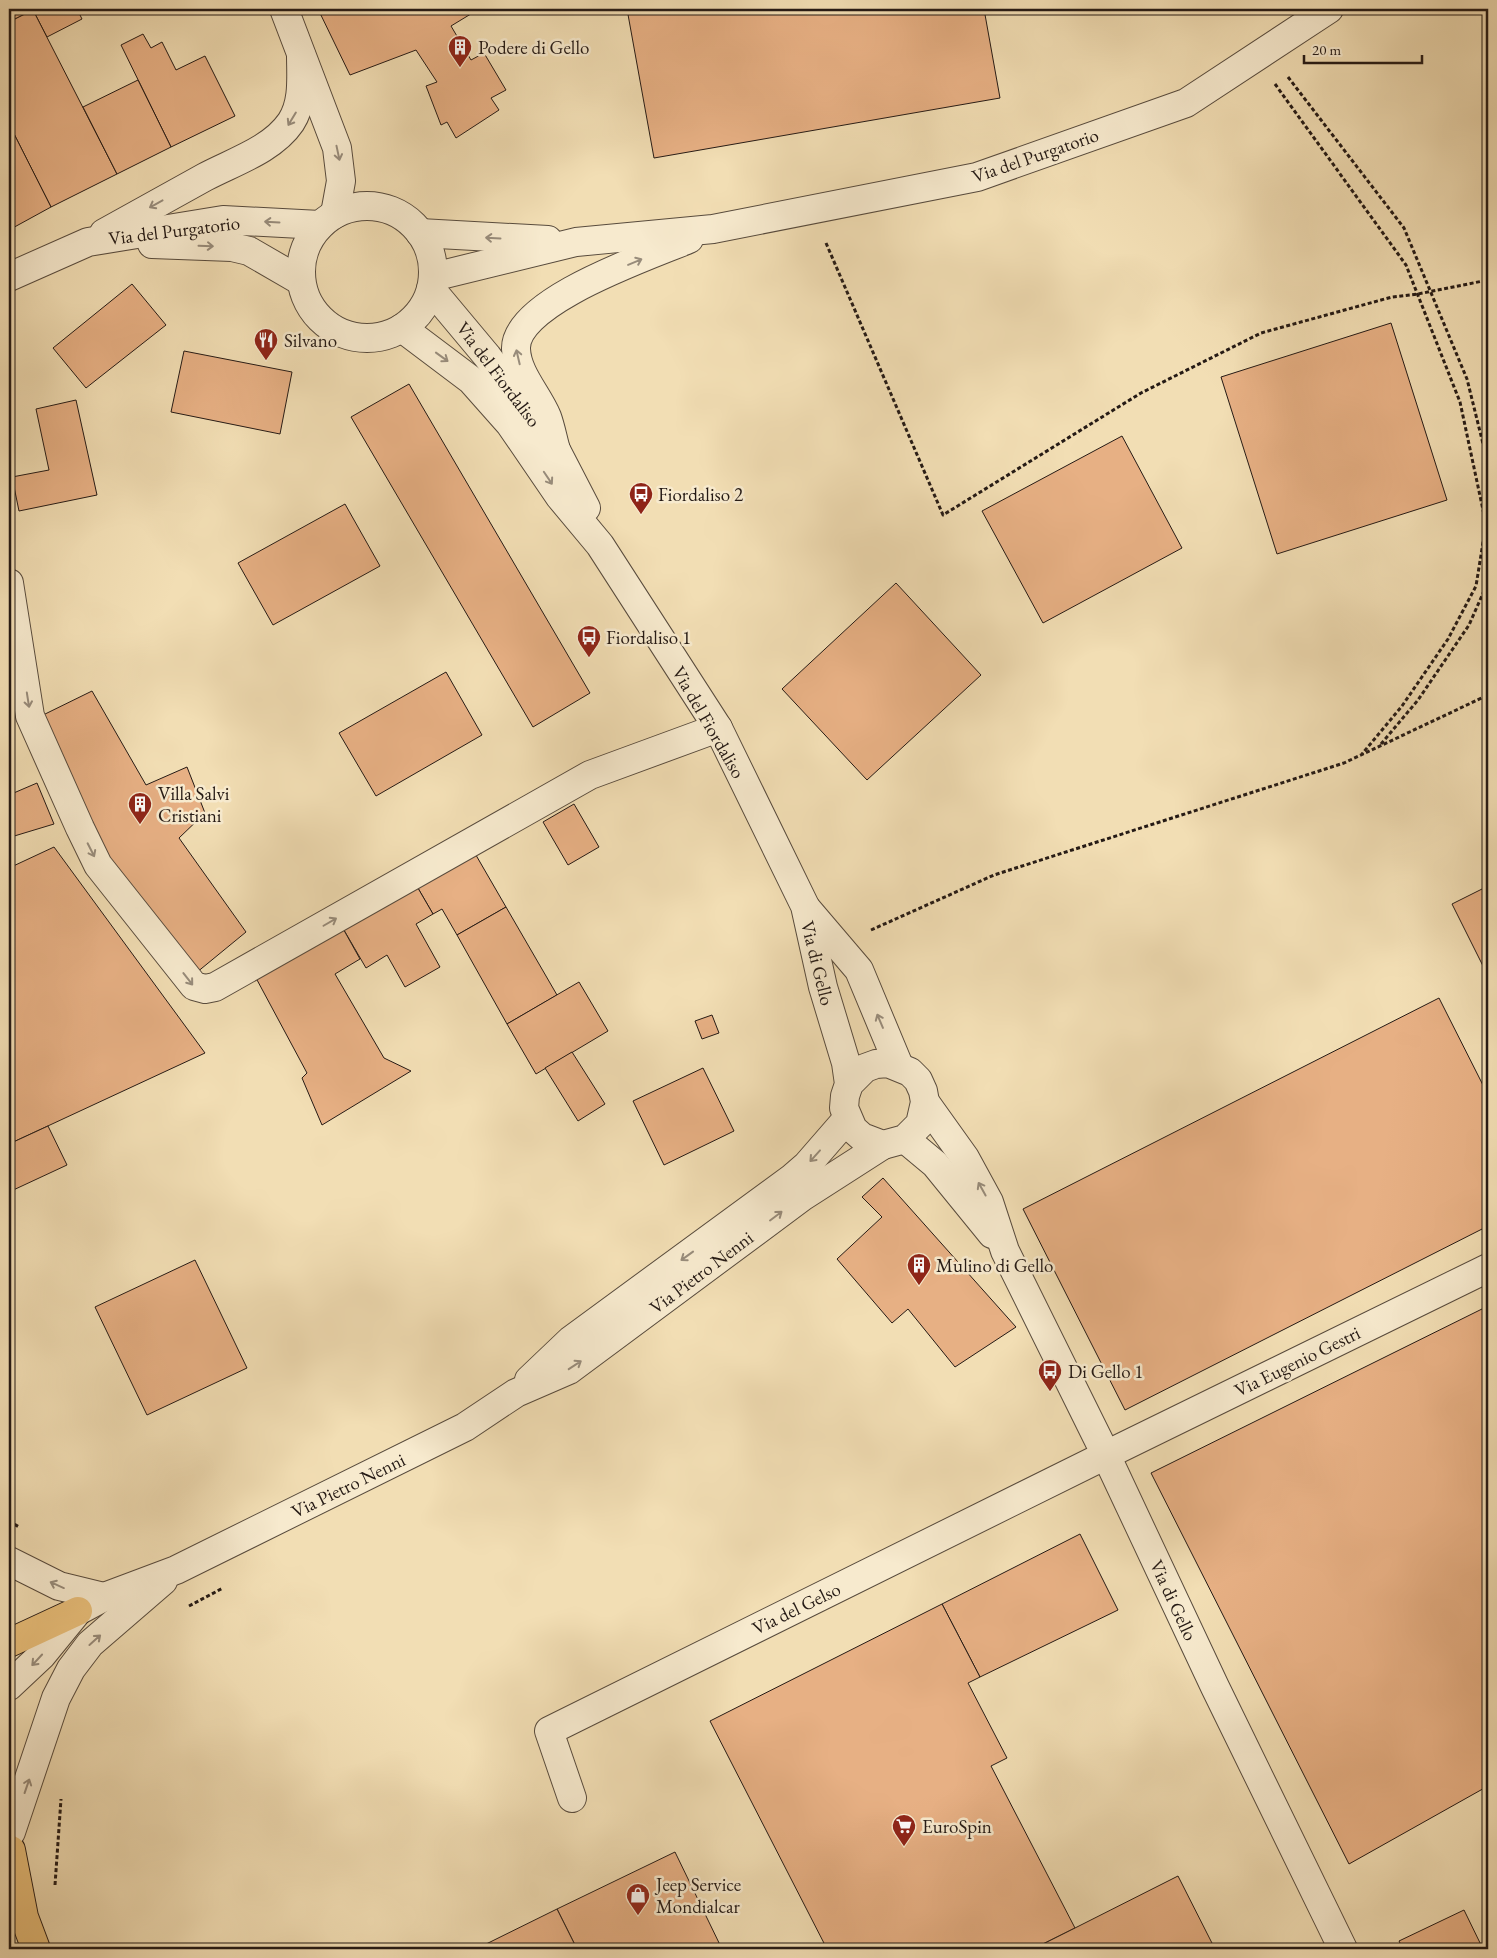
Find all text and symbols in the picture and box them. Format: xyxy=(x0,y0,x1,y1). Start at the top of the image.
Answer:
scale bar xyxy=(1304,32,1422,64)
building icon: Podere di Gello xyxy=(447,34,473,68)
place label: Podere di Gello xyxy=(478,35,589,60)
text: 20 m xyxy=(1312,40,1341,59)
one-way arrow xyxy=(286,112,296,126)
street label: Via del Purgatorio xyxy=(969,122,1102,189)
one-way arrow xyxy=(333,144,343,160)
one-way arrow xyxy=(149,200,163,210)
street label: Via del Purgatorio xyxy=(107,210,241,251)
one-way arrow xyxy=(264,218,280,227)
one-way arrow xyxy=(485,233,501,242)
one-way arrow xyxy=(198,241,214,250)
one-way arrow xyxy=(627,257,642,266)
street label: Via del Fiordaliso xyxy=(451,317,546,432)
restaurant icon: Silvano xyxy=(253,327,279,361)
place label: Silvano xyxy=(284,328,337,353)
one-way arrow xyxy=(513,350,522,366)
one-way arrow xyxy=(435,352,449,362)
one-way arrow xyxy=(543,471,553,485)
bus stop icon: Fiordaliso 2 xyxy=(628,481,654,515)
place label: Fiordaliso 2 xyxy=(658,482,743,507)
bus stop icon: Fiordaliso 1 xyxy=(576,624,602,658)
place label: Fiordaliso 1 xyxy=(606,625,691,650)
street label: Via del Fiordaliso xyxy=(666,661,751,783)
one-way arrow xyxy=(23,692,33,708)
place label: Villa Salvi Cristiani xyxy=(158,781,230,828)
building icon: Villa Salvi Cristiani xyxy=(127,791,153,825)
one-way arrow xyxy=(86,842,96,857)
one-way arrow xyxy=(322,917,337,927)
street label: Via di Gello xyxy=(795,918,840,1008)
one-way arrow xyxy=(183,972,194,985)
one-way arrow xyxy=(875,1014,885,1029)
one-way arrow xyxy=(809,1149,821,1162)
one-way arrow xyxy=(977,1182,986,1197)
one-way arrow xyxy=(769,1210,782,1221)
street label: Via Pietro Nenni xyxy=(644,1225,758,1320)
one-way arrow xyxy=(680,1251,694,1261)
building icon: Mulino di Gello xyxy=(906,1252,932,1286)
place label: Mulino di Gello xyxy=(936,1253,1053,1278)
street label: Via Eugenio Gestri xyxy=(1230,1320,1365,1403)
bus stop icon: Di Gello 1 xyxy=(1037,1358,1063,1392)
place label: Di Gello 1 xyxy=(1068,1359,1144,1384)
one-way arrow xyxy=(568,1360,582,1370)
street label: Via Pietro Nenni xyxy=(287,1447,410,1524)
street label: Via di Gello xyxy=(1144,1556,1203,1645)
street label: Via del Gelso xyxy=(748,1576,844,1641)
one-way arrow xyxy=(50,1579,65,1589)
one-way arrow xyxy=(89,1634,101,1646)
one-way arrow xyxy=(31,1654,43,1666)
one-way arrow xyxy=(23,1778,32,1794)
supermarket icon: EuroSpin xyxy=(891,1813,917,1847)
place label: EuroSpin xyxy=(922,1814,992,1839)
place label: Jeep Service Mondialcar xyxy=(654,1872,741,1919)
shop icon: Jeep Service Mondialcar xyxy=(625,1882,651,1916)

